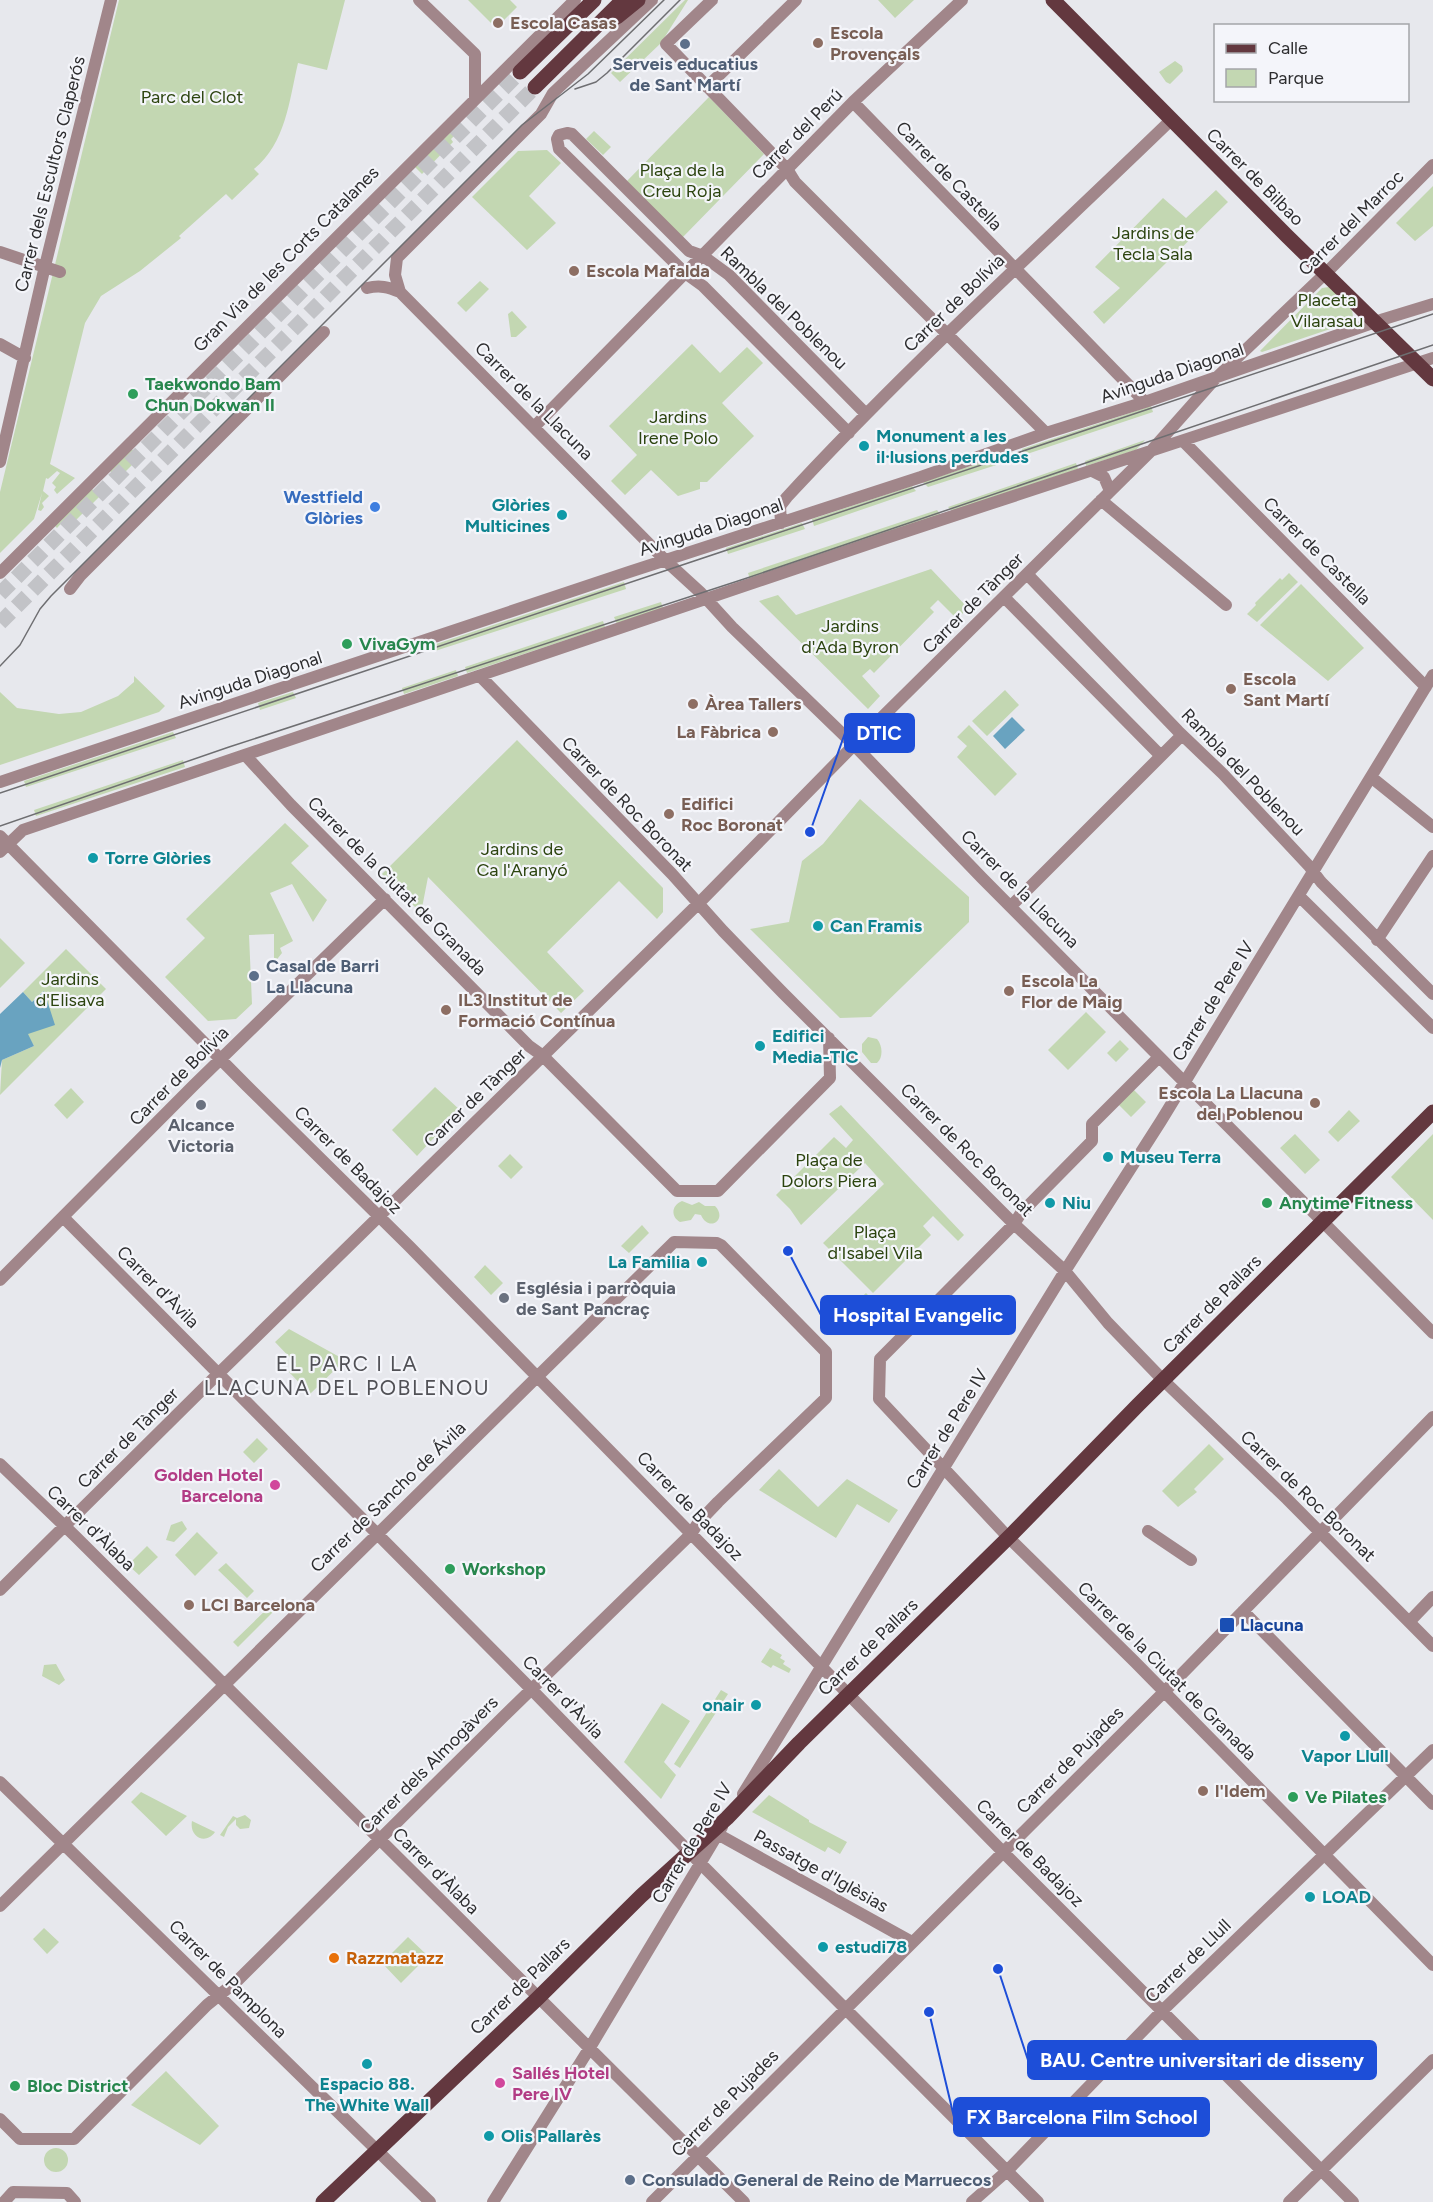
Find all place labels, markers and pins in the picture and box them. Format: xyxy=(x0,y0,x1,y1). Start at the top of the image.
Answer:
place label: Escola Casas xyxy=(510,12,617,34)
marker: Escola Casas xyxy=(491,16,505,30)
place label: Escola Provençals xyxy=(830,22,920,65)
marker: Escola Provençals xyxy=(811,36,825,50)
marker: Serveis educatius de Sant Martí xyxy=(678,37,692,51)
place label: Serveis educatius de Sant Martí xyxy=(612,53,758,96)
place label: Escola Mafalda xyxy=(586,260,710,282)
marker: Escola Mafalda xyxy=(567,264,581,278)
place label: Taekwondo Bam Chun Dokwan II xyxy=(145,373,281,416)
marker: Taekwondo Bam Chun Dokwan II xyxy=(126,387,140,401)
place label: Monument a les il·lusions perdudes xyxy=(876,425,1029,468)
marker: Monument a les il·lusions perdudes xyxy=(857,439,871,453)
place label: Westfield Glòries xyxy=(284,486,364,529)
place label: Glòries Multicines xyxy=(465,494,551,537)
marker: Westfield Glòries xyxy=(368,500,382,514)
marker: Glòries Multicines xyxy=(555,508,569,522)
place label: VivaGym xyxy=(359,633,435,655)
marker: VivaGym xyxy=(340,637,354,651)
place label: Escola Sant Martí xyxy=(1243,668,1330,711)
marker: Escola Sant Martí xyxy=(1224,682,1238,696)
place label: Àrea Tallers xyxy=(705,693,802,715)
marker: Àrea Tallers xyxy=(686,697,700,711)
callout: DTIC xyxy=(845,714,914,752)
place label: La Fàbrica xyxy=(676,721,761,743)
marker: La Fàbrica xyxy=(766,725,780,739)
place label: Edifici Roc Boronat xyxy=(681,793,783,836)
marker: Edifici Roc Boronat xyxy=(662,807,676,821)
place label: Torre Glòries xyxy=(105,847,211,869)
marker: Torre Glòries xyxy=(86,851,100,865)
place label: Can Framis xyxy=(830,915,923,937)
marker: Can Framis xyxy=(811,919,825,933)
place label: Casal de Barri La Llacuna xyxy=(266,955,379,998)
marker: Casal de Barri La Llacuna xyxy=(247,969,261,983)
place label: Escola La Flor de Maig xyxy=(1021,970,1122,1013)
marker: Escola La Flor de Maig xyxy=(1002,984,1016,998)
place label: IL3 Institut de Formació Contínua xyxy=(458,989,615,1032)
marker: IL3 Institut de Formació Contínua xyxy=(439,1003,453,1017)
place label: Edifici Media-TIC xyxy=(772,1025,859,1068)
marker: Edifici Media-TIC xyxy=(753,1039,767,1053)
place label: Escola La Llacuna del Poblenou xyxy=(1158,1082,1303,1125)
marker: Escola La Llacuna del Poblenou xyxy=(1308,1096,1322,1110)
marker: Alcance Victoria xyxy=(194,1098,208,1112)
place label: Alcance Victoria xyxy=(168,1114,234,1157)
place label: Museu Terra xyxy=(1120,1146,1221,1168)
marker: Museu Terra xyxy=(1101,1150,1115,1164)
place label: Niu xyxy=(1062,1192,1091,1214)
place label: Anytime Fitness xyxy=(1279,1192,1414,1214)
marker: Niu xyxy=(1043,1196,1057,1210)
marker: Anytime Fitness xyxy=(1260,1196,1274,1210)
place label: La Familia xyxy=(608,1251,690,1273)
marker: La Familia xyxy=(695,1255,709,1269)
place label: Església i parròquia de Sant Pancraç xyxy=(516,1277,676,1320)
marker: Església i parròquia de Sant Pancraç xyxy=(497,1291,511,1305)
callout: Hospital Evangelic xyxy=(821,1296,1015,1334)
place label: Golden Hotel Barcelona xyxy=(154,1464,263,1507)
marker: Golden Hotel Barcelona xyxy=(268,1478,282,1492)
place label: Workshop xyxy=(462,1558,546,1580)
marker: Workshop xyxy=(443,1562,457,1576)
place label: LCI Barcelona xyxy=(201,1594,315,1616)
marker: LCI Barcelona xyxy=(182,1598,196,1612)
place label: Llacuna xyxy=(1240,1614,1304,1636)
marker: Llacuna xyxy=(1218,1616,1236,1634)
place label: onair xyxy=(702,1694,744,1716)
marker: onair xyxy=(749,1698,763,1712)
marker: Vapor Llull xyxy=(1338,1729,1352,1743)
place label: Vapor Llull xyxy=(1301,1745,1389,1767)
place label: l'Idem xyxy=(1215,1780,1265,1802)
marker: l'Idem xyxy=(1196,1784,1210,1798)
place label: Ve Pilates xyxy=(1305,1786,1387,1808)
marker: Ve Pilates xyxy=(1286,1790,1300,1804)
place label: LOAD xyxy=(1322,1886,1371,1908)
marker: LOAD xyxy=(1303,1890,1317,1904)
place label: estudi78 xyxy=(835,1936,907,1958)
marker: estudi78 xyxy=(816,1940,830,1954)
place label: Razzmatazz xyxy=(346,1947,444,1969)
marker: Razzmatazz xyxy=(327,1951,341,1965)
callout: BAU. Centre universitari de disseny xyxy=(1028,2041,1376,2079)
marker: Espacio 88. The White Wall xyxy=(360,2057,374,2071)
place label: Sallés Hotel Pere IV xyxy=(512,2062,610,2105)
place label: Espacio 88. The White Wall xyxy=(305,2073,429,2116)
place label: Bloc District xyxy=(27,2075,129,2097)
marker: Sallés Hotel Pere IV xyxy=(493,2076,507,2090)
marker: Bloc District xyxy=(8,2079,22,2093)
callout: FX Barcelona Film School xyxy=(954,2098,1209,2136)
place label: Olis Pallarès xyxy=(501,2125,602,2147)
marker: Olis Pallarès xyxy=(482,2129,496,2143)
place label: Consulado General de Reino de Marruecos xyxy=(642,2169,992,2191)
marker: Consulado General de Reino de Marruecos xyxy=(623,2173,637,2187)

